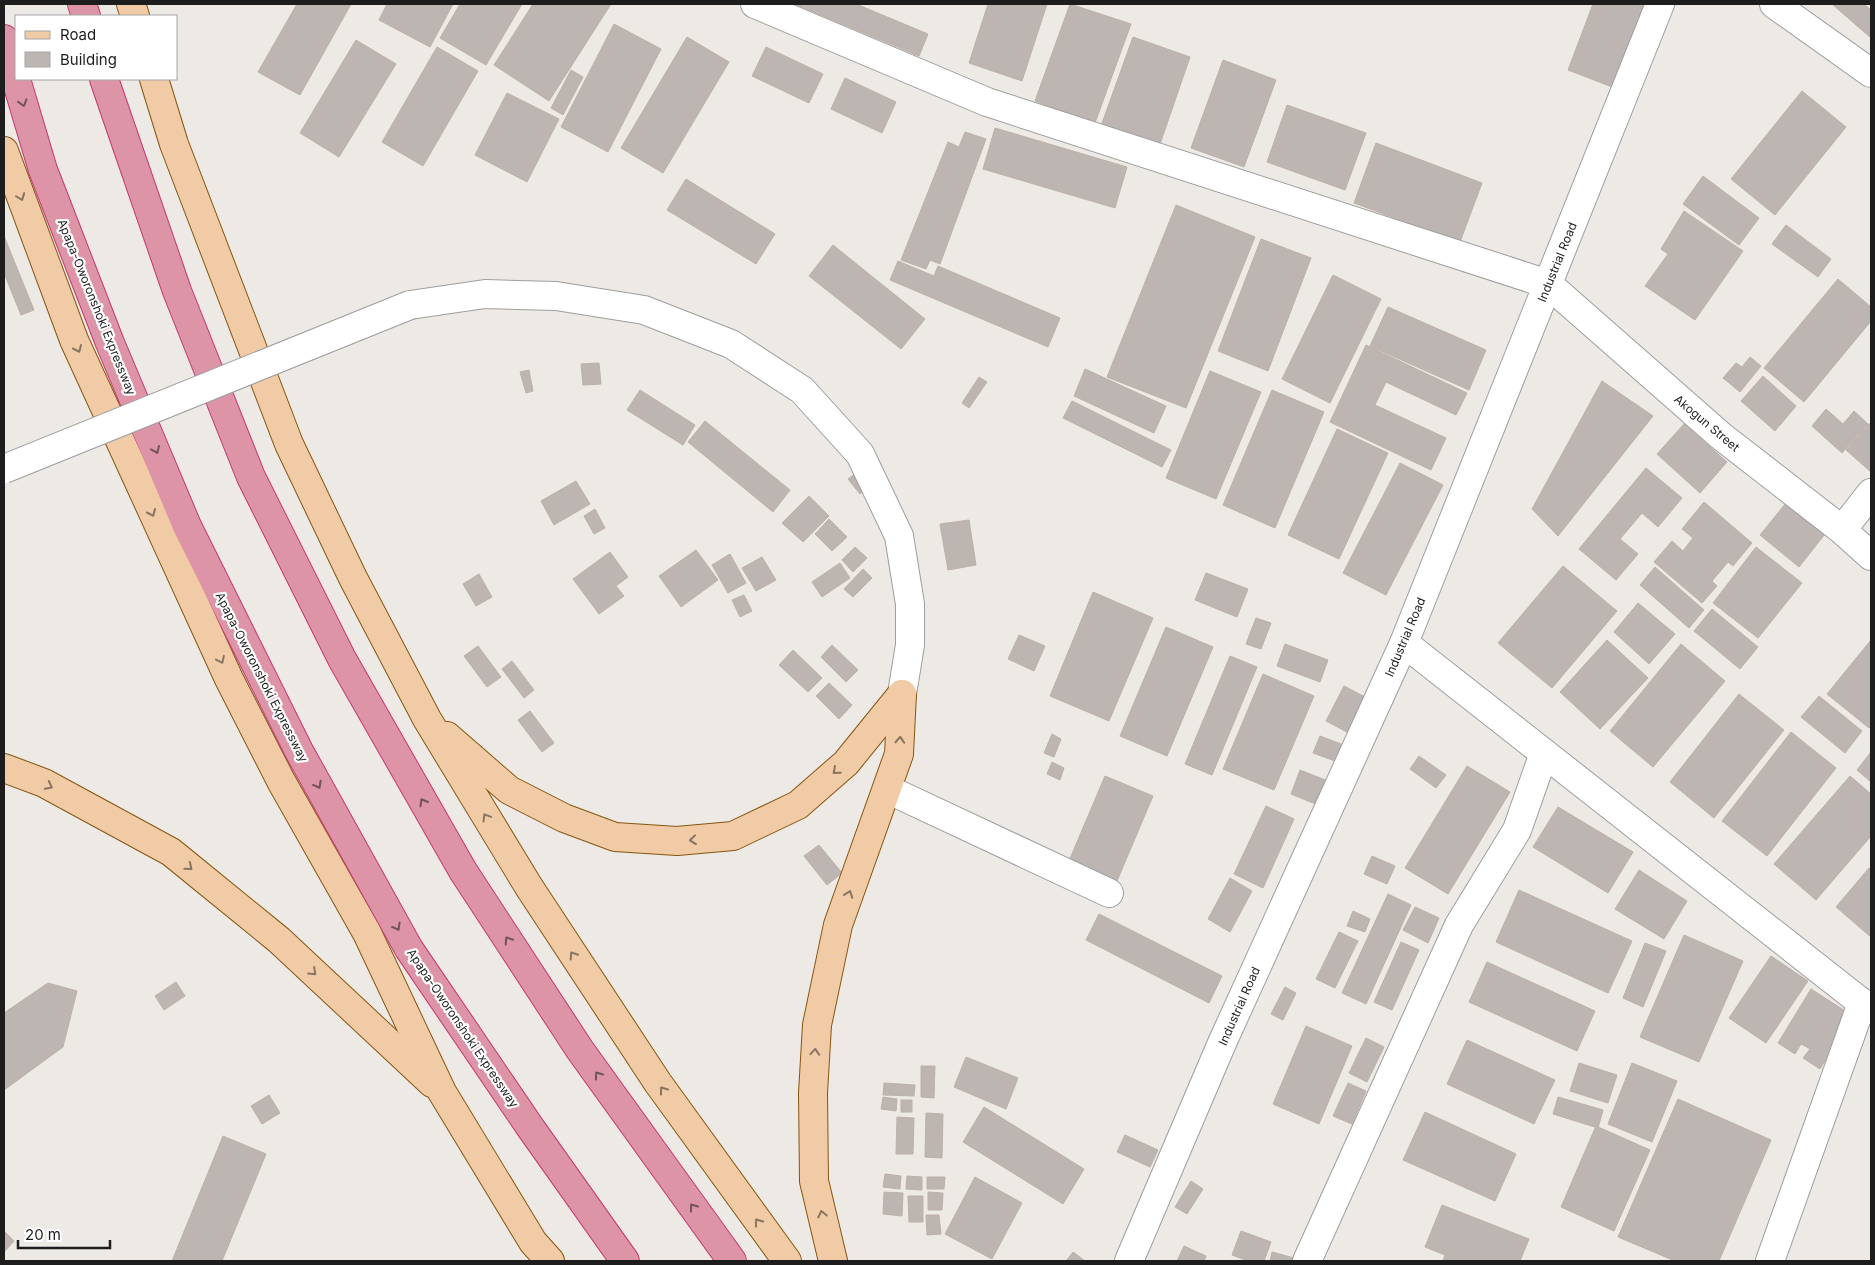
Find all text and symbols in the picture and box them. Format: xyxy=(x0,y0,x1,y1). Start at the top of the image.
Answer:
legend xyxy=(15,15,178,80)
text: Road xyxy=(60,25,96,44)
text: Building xyxy=(60,50,117,69)
one-way arrow xyxy=(17,98,27,106)
one-way arrow xyxy=(15,192,25,201)
street label: Apapa-Oworonshoki Expressway xyxy=(55,217,139,397)
street label: Industrial Road xyxy=(1534,220,1580,304)
one-way arrow xyxy=(72,344,83,353)
street label: Akogun Street xyxy=(1671,391,1743,455)
one-way arrow xyxy=(149,445,160,454)
one-way arrow xyxy=(146,508,156,517)
street label: Apapa-Oworonshoki Expressway xyxy=(213,590,312,765)
street label: Industrial Road xyxy=(1382,595,1428,679)
one-way arrow xyxy=(214,655,225,664)
one-way arrow xyxy=(894,736,905,744)
one-way arrow xyxy=(833,766,842,775)
one-way arrow xyxy=(44,780,53,790)
one-way arrow xyxy=(312,780,322,789)
one-way arrow xyxy=(420,798,430,807)
one-way arrow xyxy=(483,814,493,823)
one-way arrow xyxy=(689,834,697,845)
one-way arrow xyxy=(183,862,192,870)
one-way arrow xyxy=(843,890,853,899)
one-way arrow xyxy=(391,922,401,931)
one-way arrow xyxy=(505,937,514,946)
street label: Apapa-Oworonshoki Expressway xyxy=(404,946,522,1111)
one-way arrow xyxy=(570,951,579,960)
street label: Industrial Road xyxy=(1215,964,1263,1048)
one-way arrow xyxy=(308,966,317,975)
one-way arrow xyxy=(810,1048,821,1056)
one-way arrow xyxy=(595,1072,604,1081)
one-way arrow xyxy=(660,1086,669,1096)
one-way arrow xyxy=(690,1204,699,1213)
one-way arrow xyxy=(817,1209,828,1218)
scale bar xyxy=(18,1218,110,1250)
one-way arrow xyxy=(756,1219,764,1228)
text: 20 m xyxy=(25,1225,61,1244)

